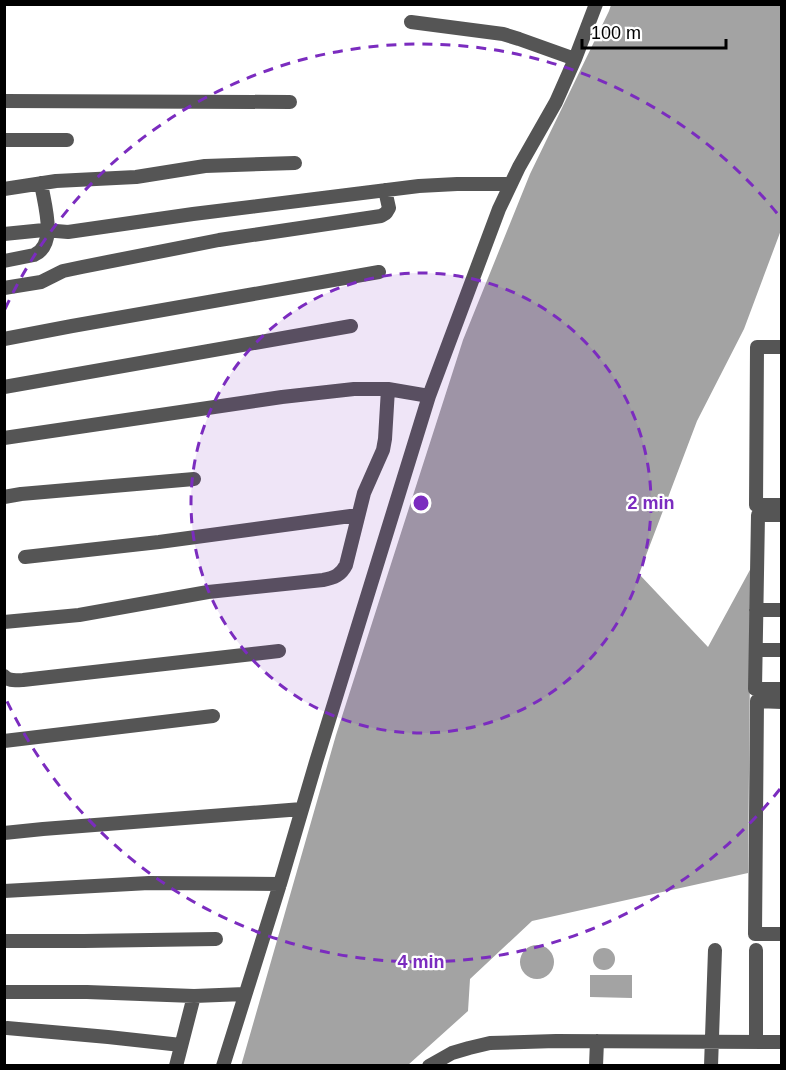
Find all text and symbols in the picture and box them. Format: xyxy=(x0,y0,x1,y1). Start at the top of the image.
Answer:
scale bar xyxy=(582,12,726,50)
text: 100 m xyxy=(591,23,641,43)
centre of rings xyxy=(411,493,431,513)
text: 2 min xyxy=(627,493,675,513)
text: 4 min xyxy=(397,952,445,972)

